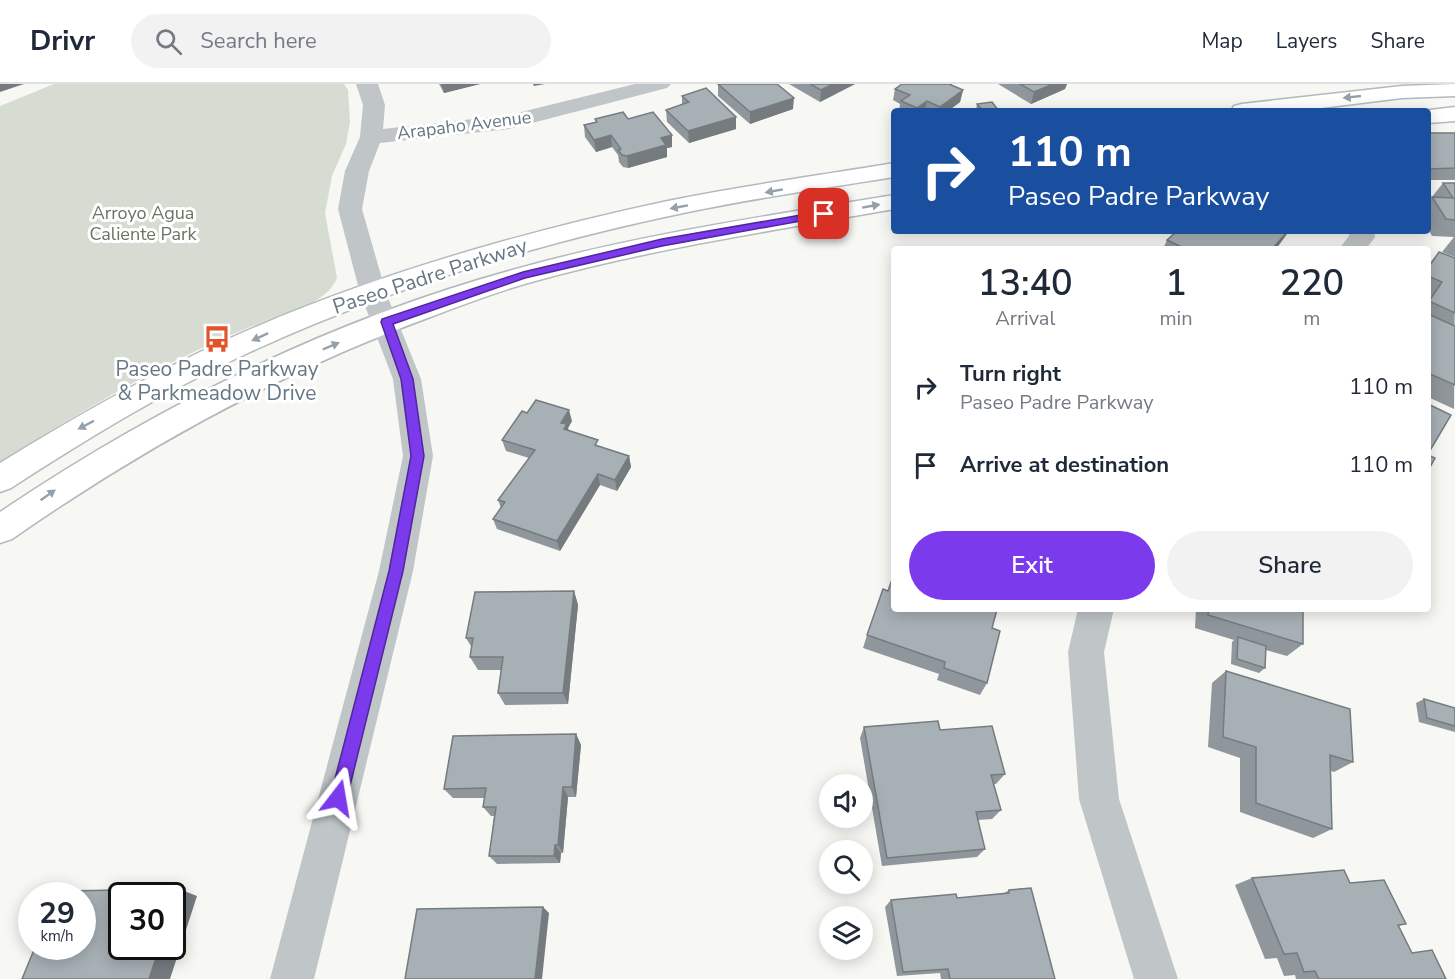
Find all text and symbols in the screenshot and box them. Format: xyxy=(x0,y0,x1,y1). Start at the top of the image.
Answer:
search box xyxy=(131,14,551,68)
text: Drivr xyxy=(30,22,95,60)
icon: search xyxy=(152,25,185,58)
text: Search here xyxy=(200,26,317,56)
text: Map xyxy=(1201,27,1243,55)
text: Layers xyxy=(1276,27,1337,55)
text: Share xyxy=(1370,27,1425,55)
one-way arrow xyxy=(1343,92,1362,102)
street label: Arapaho Avenue xyxy=(395,105,533,145)
text: 110 m xyxy=(1008,124,1132,181)
icon: right xyxy=(909,132,987,210)
text: Paseo Padre Parkway xyxy=(1008,178,1269,215)
one-way arrow xyxy=(765,186,784,195)
pin xyxy=(798,188,849,239)
icon: arrive xyxy=(807,197,840,230)
park label: Arroyo Agua Caliente Park xyxy=(89,201,198,246)
one-way arrow xyxy=(862,201,881,210)
one-way arrow xyxy=(669,202,688,211)
street label: Paseo Padre Parkway xyxy=(329,231,531,321)
text: 13:40 xyxy=(978,259,1073,308)
text: 1 xyxy=(1165,259,1187,308)
text: 220 xyxy=(1279,259,1344,308)
text: Arrival xyxy=(995,305,1055,332)
text: min xyxy=(1160,305,1193,332)
text: m xyxy=(1303,305,1320,332)
bus stop icon: Paseo Padre Parkway & Parkmeadow Drive xyxy=(202,324,232,354)
one-way arrow xyxy=(252,332,269,341)
one-way arrow xyxy=(322,340,340,350)
place label: Paseo Padre Parkway & Parkmeadow Drive xyxy=(115,355,319,407)
text: Turn right xyxy=(960,359,1061,389)
icon: right xyxy=(909,371,942,404)
text: 110 m xyxy=(1349,372,1413,402)
text: Paseo Padre Parkway xyxy=(960,389,1154,416)
one-way arrow xyxy=(77,420,94,430)
icon: arrive xyxy=(909,449,942,482)
text: Arrive at destination xyxy=(960,450,1169,480)
text: 110 m xyxy=(1349,450,1413,480)
one-way arrow xyxy=(40,490,55,502)
button: Exit xyxy=(909,531,1155,600)
button: Share xyxy=(1167,531,1413,600)
position arrow xyxy=(306,766,370,830)
map controls xyxy=(819,774,873,960)
button: sound xyxy=(819,774,873,828)
button: search xyxy=(819,840,873,894)
speed limit sign: 30 xyxy=(108,882,186,960)
text: 29 xyxy=(39,893,75,934)
button: layers xyxy=(819,906,873,960)
text: km/h xyxy=(40,926,74,946)

